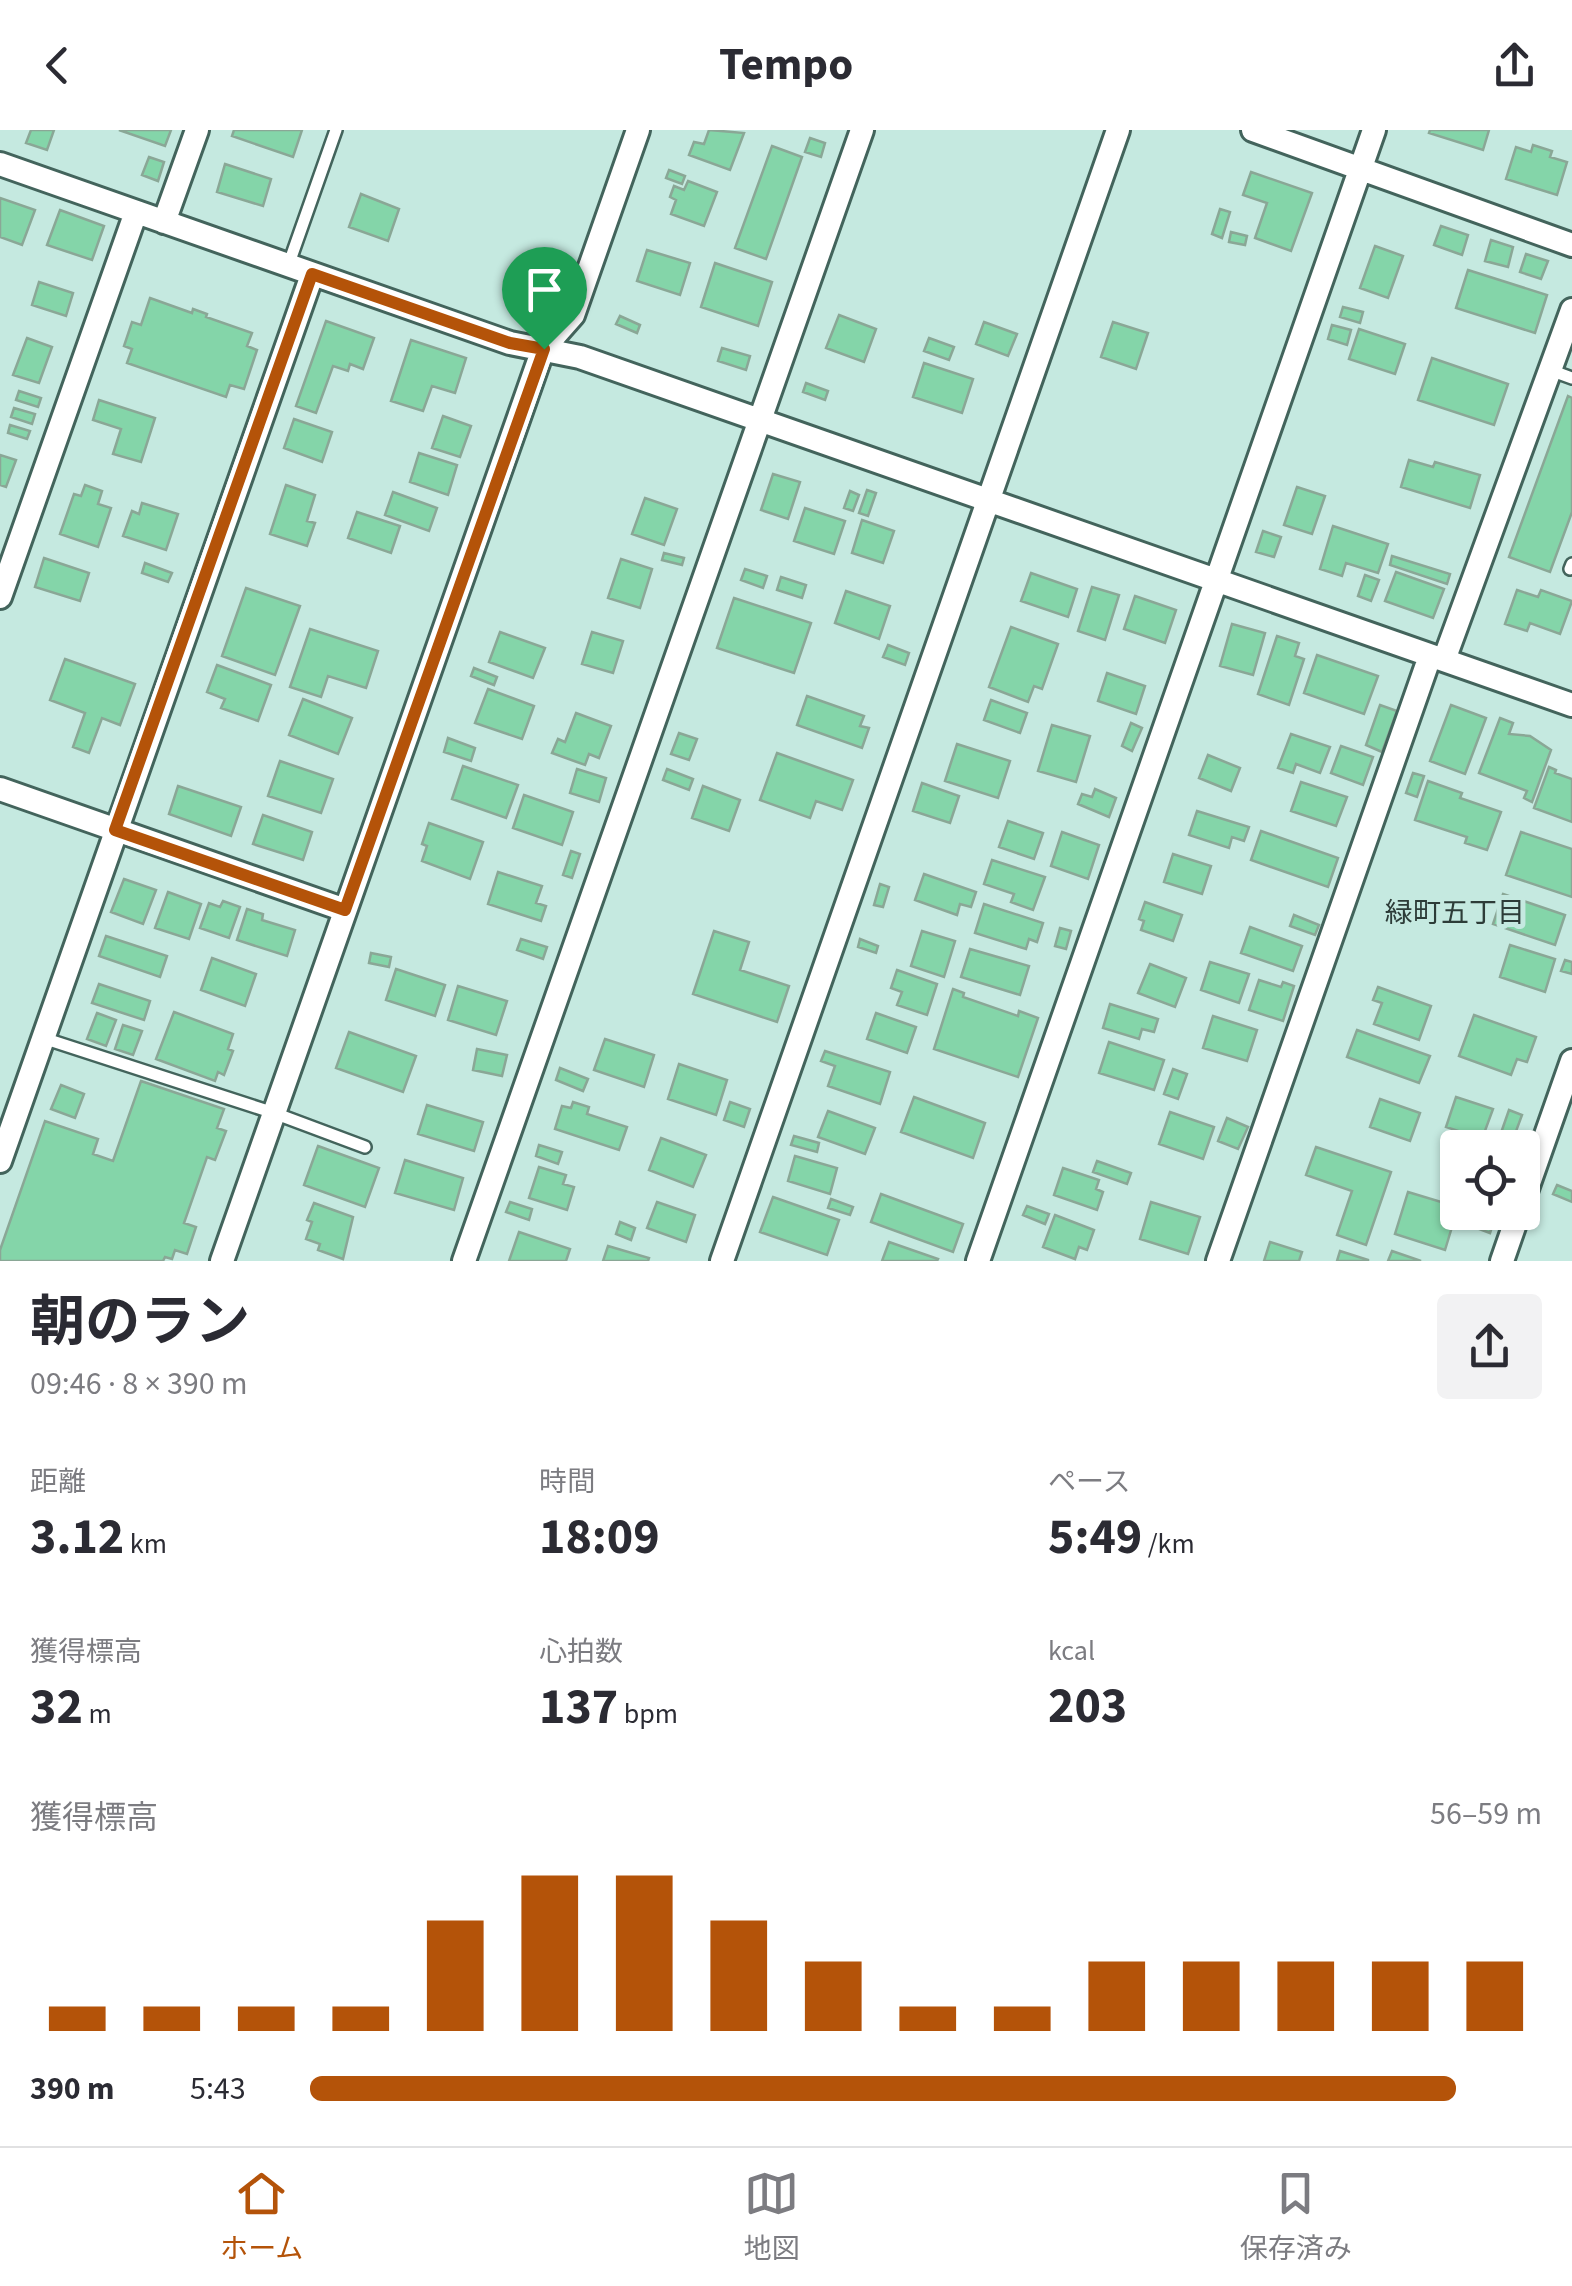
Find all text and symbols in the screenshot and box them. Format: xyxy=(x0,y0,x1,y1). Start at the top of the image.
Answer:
text: Tempo xyxy=(719,33,853,97)
icon: back xyxy=(30,38,85,93)
icon: share xyxy=(1487,38,1542,93)
pin xyxy=(502,247,587,350)
icon: arrive xyxy=(517,262,572,317)
district label: 緑町五丁目 xyxy=(1385,893,1525,933)
map controls xyxy=(1440,1130,1540,1230)
button: locate xyxy=(1440,1130,1540,1230)
text: 朝のラン xyxy=(30,1284,250,1362)
button: share xyxy=(1437,1294,1542,1399)
text: 09:46 · 8 × 390 m xyxy=(30,1361,248,1407)
text: 距離 xyxy=(30,1462,86,1502)
text: 時間 xyxy=(539,1462,595,1502)
text: ペース xyxy=(1048,1462,1131,1502)
text: 3.12 xyxy=(30,1502,124,1573)
text: 18:09 xyxy=(539,1502,660,1573)
text: 5:49 xyxy=(1048,1502,1142,1573)
text: km xyxy=(124,1524,167,1564)
text: /km xyxy=(1142,1524,1195,1564)
text: kcal xyxy=(1048,1631,1095,1671)
text: 獲得標高 xyxy=(30,1632,142,1672)
text: 心拍数 xyxy=(539,1632,623,1672)
text: 203 xyxy=(1048,1671,1127,1742)
text: 32 xyxy=(30,1672,83,1743)
text: 137 xyxy=(539,1672,618,1743)
text: m xyxy=(83,1694,112,1734)
text: bpm xyxy=(618,1694,678,1734)
text: 56–59 m xyxy=(1430,1791,1542,1837)
text: 獲得標高 xyxy=(30,1795,158,1841)
text: 390 m xyxy=(30,2066,115,2112)
text: 5:43 xyxy=(190,2066,246,2112)
tab: ホーム xyxy=(220,2166,303,2269)
tab: 地図 xyxy=(744,2166,800,2269)
tab: 保存済み xyxy=(1240,2166,1352,2269)

